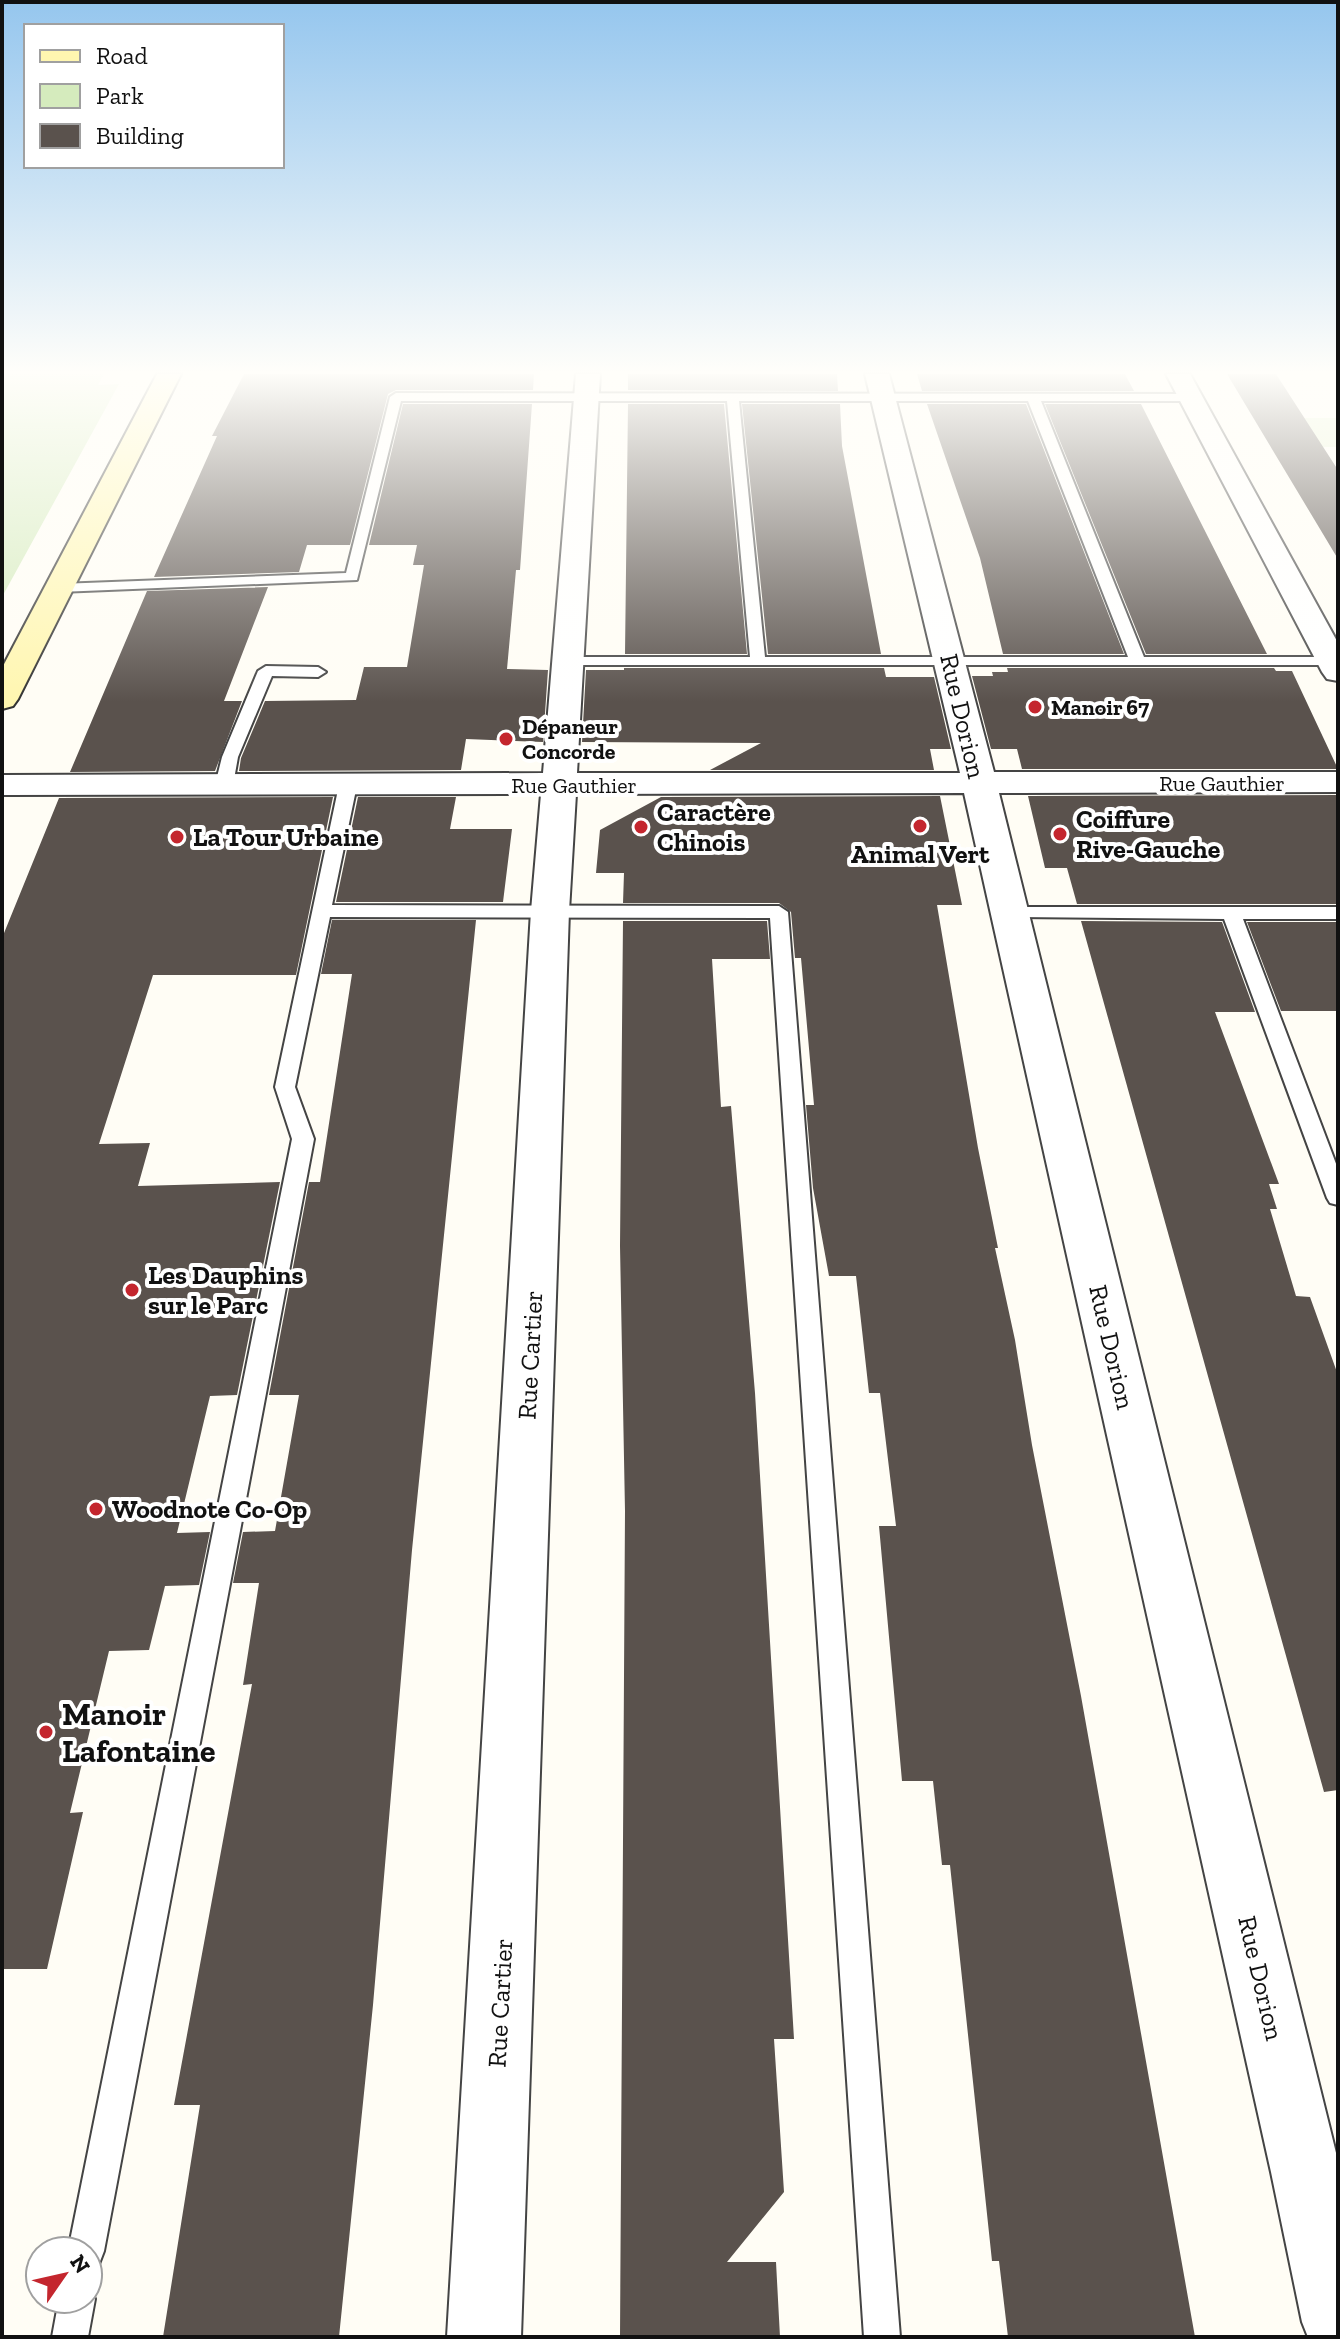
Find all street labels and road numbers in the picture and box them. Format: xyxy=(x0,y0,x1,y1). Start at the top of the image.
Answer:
street label: Rue Dorion xyxy=(933,651,993,781)
street label: Rue Gauthier xyxy=(1159,770,1285,797)
street label: Rue Gauthier xyxy=(511,772,637,799)
street label: Rue Dorion xyxy=(1082,1282,1142,1412)
street label: Rue Cartier xyxy=(511,1290,549,1420)
street label: Rue Dorion xyxy=(1231,1913,1291,2043)
street label: Rue Cartier xyxy=(481,1938,519,2068)

